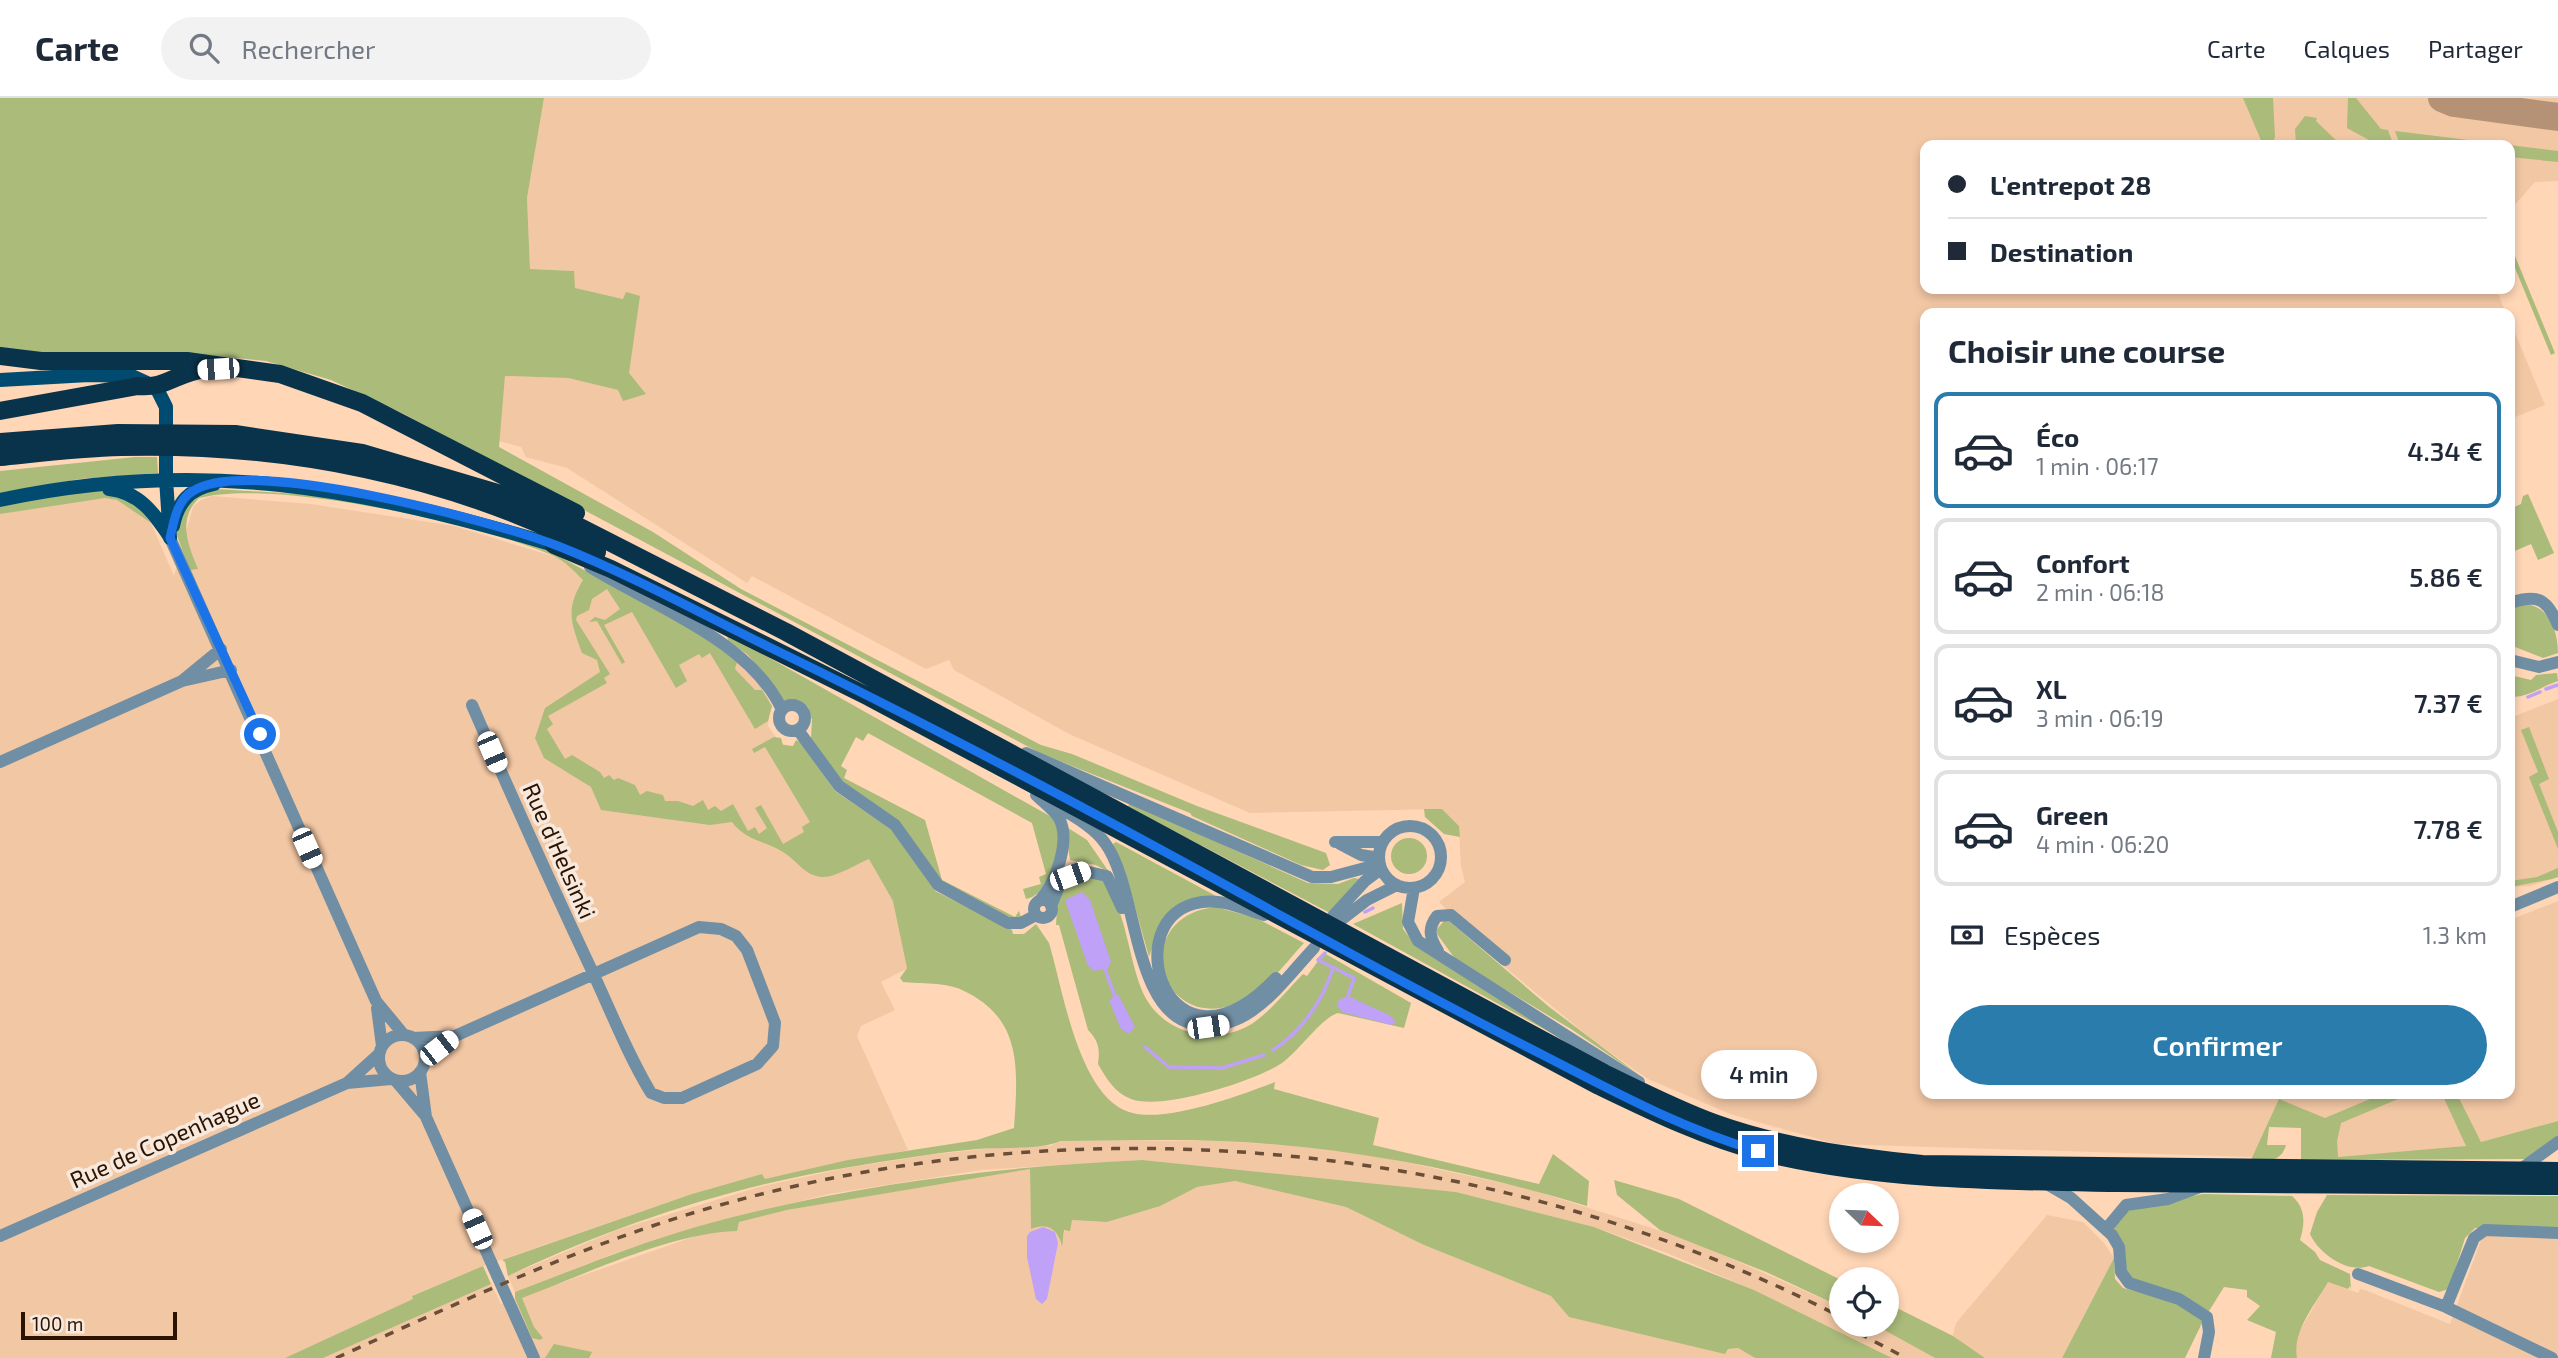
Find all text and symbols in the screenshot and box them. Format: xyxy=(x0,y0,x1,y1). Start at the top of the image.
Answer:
search box xyxy=(161,17,651,80)
text: Carte xyxy=(35,28,119,68)
icon: search xyxy=(185,29,223,67)
text: Rechercher xyxy=(241,33,375,64)
text: Carte xyxy=(2207,34,2266,63)
text: Calques xyxy=(2304,34,2390,63)
text: Partager xyxy=(2428,34,2523,63)
text: L'entrepot 28 xyxy=(1990,169,2152,200)
text: Destination xyxy=(1990,236,2133,267)
text: Choisir une course xyxy=(1948,331,2225,369)
car xyxy=(197,357,240,381)
icon: car xyxy=(1952,419,2015,482)
text: Éco xyxy=(2036,421,2079,452)
text: 4.34 € xyxy=(2407,435,2483,466)
text: 1 min · 06:17 xyxy=(2036,452,2159,480)
icon: car xyxy=(1952,545,2015,608)
text: Confort xyxy=(2036,547,2130,578)
text: 5.86 € xyxy=(2409,561,2483,592)
text: 2 min · 06:18 xyxy=(2036,578,2165,606)
icon: car xyxy=(1952,671,2015,734)
text: XL xyxy=(2036,673,2067,704)
text: 7.37 € xyxy=(2414,687,2483,718)
text: 3 min · 06:19 xyxy=(2036,704,2164,732)
route start xyxy=(244,718,276,750)
car xyxy=(475,729,510,775)
street label: Rue d'Helsinki xyxy=(518,778,602,923)
icon: car xyxy=(1952,797,2015,860)
text: Green xyxy=(2036,799,2109,830)
text: 7.78 € xyxy=(2413,813,2483,844)
car xyxy=(289,825,326,871)
text: 4 min · 06:20 xyxy=(2036,830,2169,858)
car xyxy=(1047,859,1094,893)
icon: cash xyxy=(1948,916,1986,954)
text: Espèces xyxy=(2004,919,2101,950)
text: 1.3 km xyxy=(2423,921,2487,949)
button: Confirmer xyxy=(1948,1005,2487,1085)
car xyxy=(1186,1014,1231,1040)
car xyxy=(416,1027,463,1069)
callout: 4 min xyxy=(1700,1049,1816,1098)
text: 4 min xyxy=(1729,1060,1789,1088)
street label: Rue de Copenhague xyxy=(65,1085,264,1194)
route end xyxy=(1742,1135,1774,1167)
north arrow xyxy=(1829,1183,1899,1253)
map controls xyxy=(1829,1183,1899,1337)
car xyxy=(459,1206,496,1252)
button: locate xyxy=(1829,1267,1899,1337)
scale bar xyxy=(21,1309,177,1341)
text: 100 m xyxy=(32,1312,83,1335)

